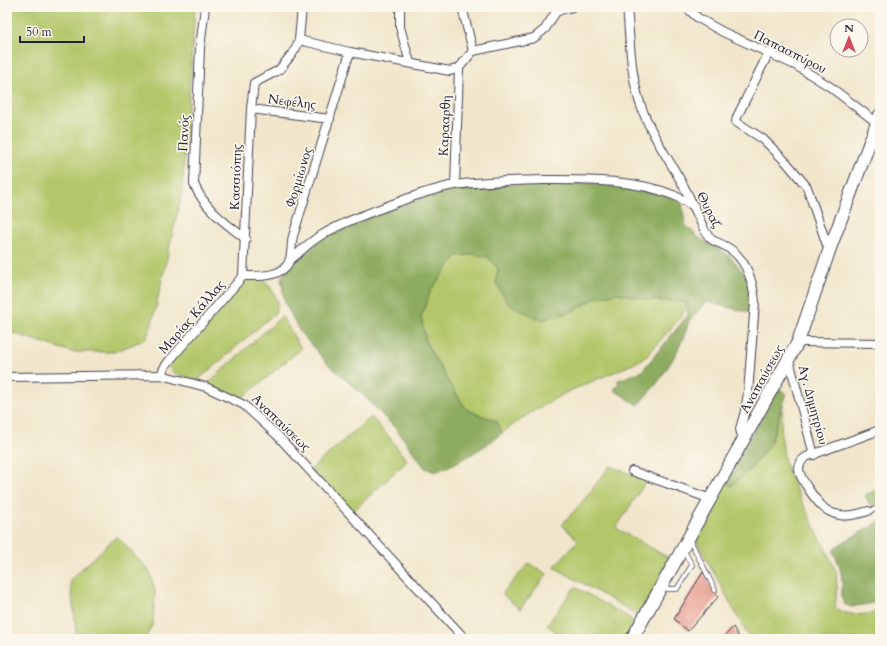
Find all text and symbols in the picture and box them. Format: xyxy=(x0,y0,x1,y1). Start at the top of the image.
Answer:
scale bar xyxy=(20,18,84,44)
north arrow xyxy=(829,18,869,58)
text: N xyxy=(844,21,854,36)
text: 50 m xyxy=(26,24,53,40)
street label: Παπασπύρου xyxy=(751,26,830,78)
street label: Νεφέλης xyxy=(267,90,318,114)
street label: Καρααρθη xyxy=(434,95,456,157)
street label: Πανός xyxy=(174,114,194,152)
street label: Κασσιόπης xyxy=(226,143,246,210)
street label: Φορμίωνος xyxy=(281,144,317,209)
street label: Θυραζ xyxy=(692,189,726,232)
street label: Μαρίας Κάλλας xyxy=(155,276,230,358)
street label: Αναπαύσεως xyxy=(736,341,788,417)
street label: Αγ. Δημητρίου xyxy=(794,363,832,447)
street label: Αναπαύσεως xyxy=(247,390,315,456)

